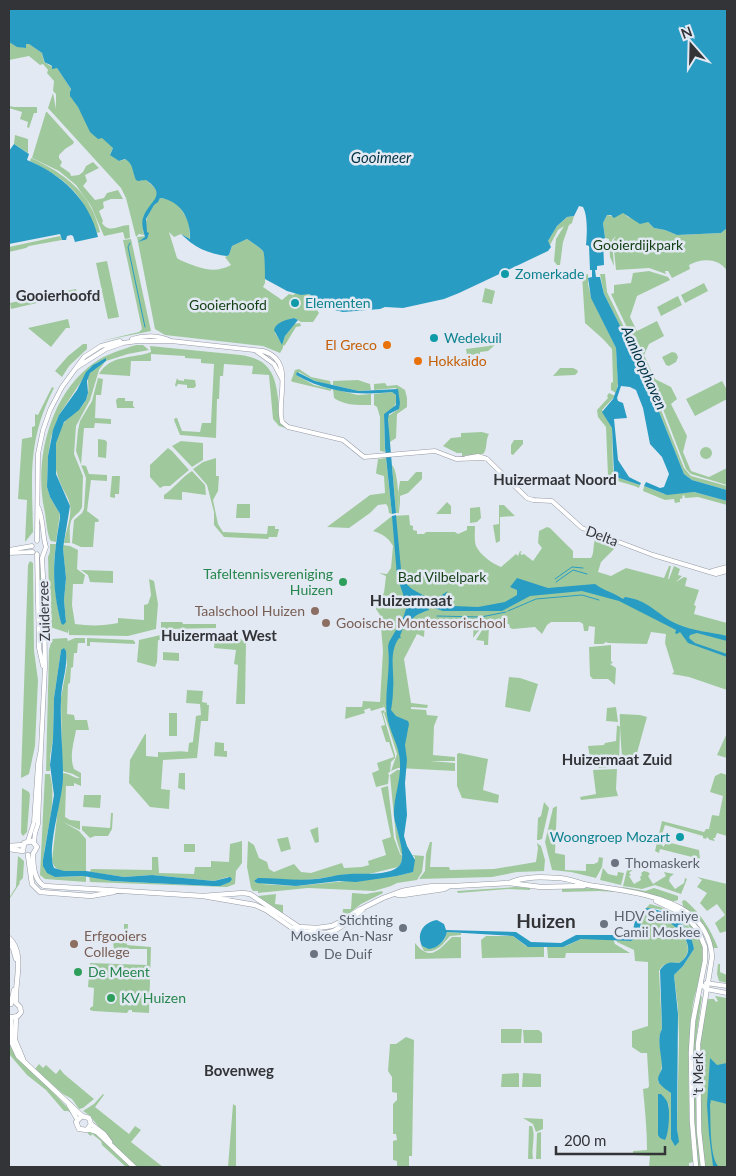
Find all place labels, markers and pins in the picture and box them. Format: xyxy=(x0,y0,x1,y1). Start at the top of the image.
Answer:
place label: Zomerkade xyxy=(515,265,584,282)
marker: Zomerkade xyxy=(499,268,511,280)
place label: Elementen xyxy=(305,294,371,311)
marker: Elementen xyxy=(289,297,301,309)
place label: Wedekuil xyxy=(444,329,502,346)
marker: Wedekuil xyxy=(428,332,440,344)
place label: El Greco xyxy=(325,336,377,353)
marker: El Greco xyxy=(381,339,393,351)
place label: Hokkaido xyxy=(428,352,487,369)
marker: Hokkaido xyxy=(412,355,424,367)
place label: Tafeltennisvereniging Huizen xyxy=(203,565,333,598)
marker: Tafeltennisvereniging Huizen xyxy=(337,576,349,588)
place label: Taalschool Huizen xyxy=(195,602,305,619)
marker: Taalschool Huizen xyxy=(309,605,321,617)
place label: Gooische Montessorischool xyxy=(336,614,506,631)
marker: Gooische Montessorischool xyxy=(320,617,332,629)
place label: Woongroep Mozart xyxy=(550,828,670,845)
marker: Woongroep Mozart xyxy=(674,831,686,843)
place label: Thomaskerk xyxy=(625,854,701,871)
marker: Thomaskerk xyxy=(609,857,621,869)
place label: HDV Selimiye Camii Moskee xyxy=(614,907,700,940)
place label: Stichting Moskee An-Nasr xyxy=(291,911,393,944)
marker: HDV Selimiye Camii Moskee xyxy=(598,918,610,930)
marker: Stichting Moskee An-Nasr xyxy=(397,922,409,934)
place label: Erfgooiers College xyxy=(84,927,147,960)
marker: Erfgooiers College xyxy=(68,938,80,950)
place label: De Duif xyxy=(324,945,372,962)
marker: De Duif xyxy=(308,948,320,960)
place label: De Meent xyxy=(88,963,150,980)
marker: De Meent xyxy=(72,966,84,978)
place label: KV Huizen xyxy=(121,989,186,1006)
marker: KV Huizen xyxy=(105,992,117,1004)

